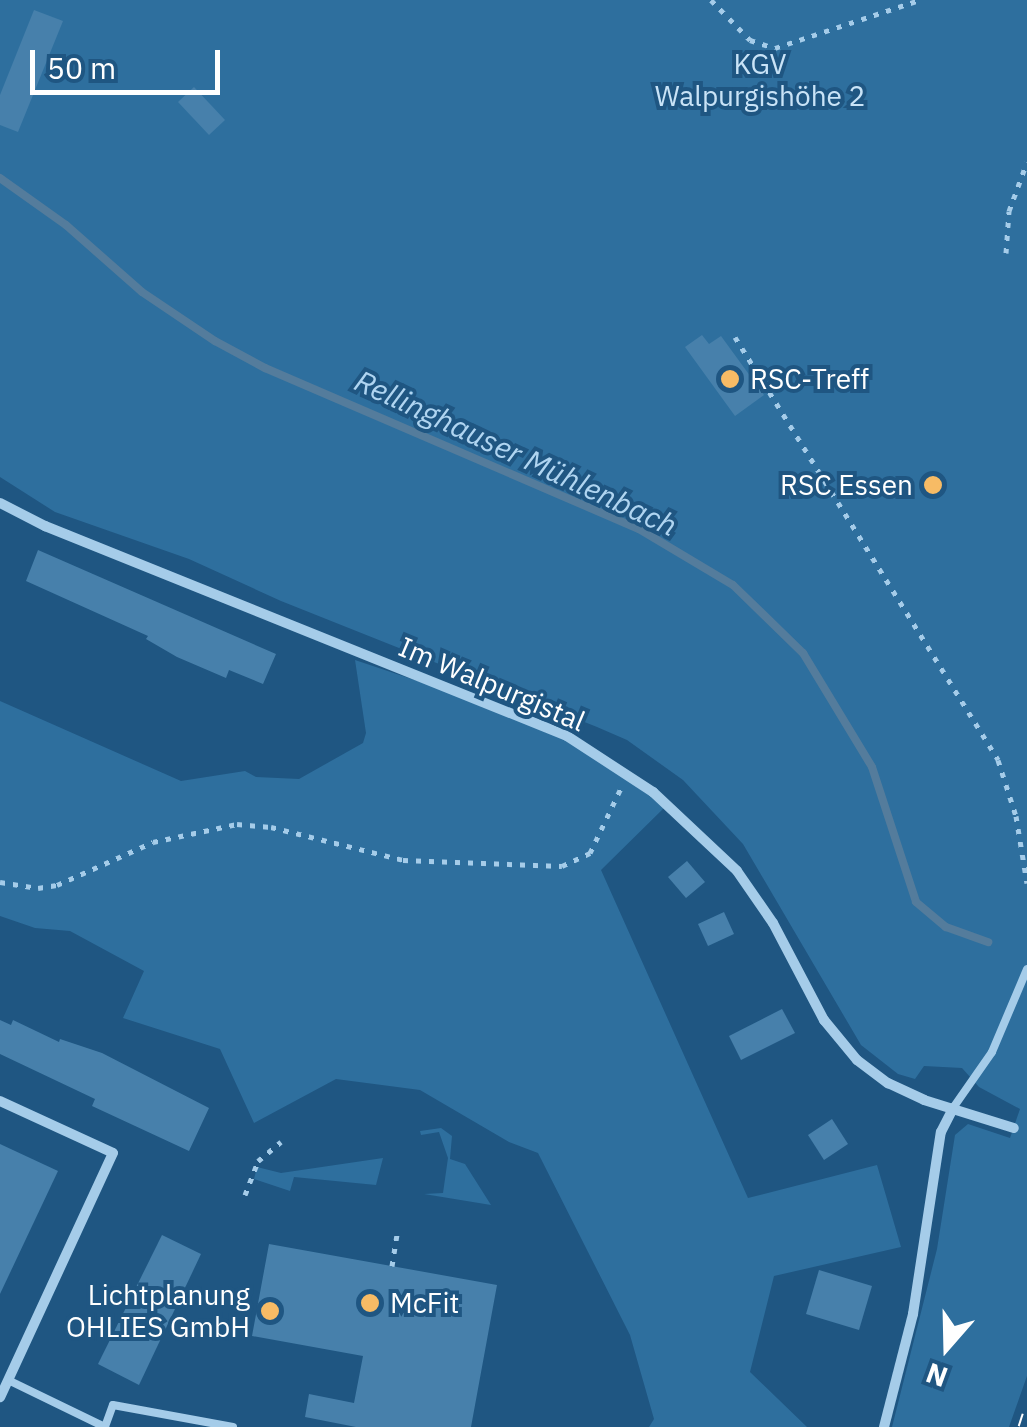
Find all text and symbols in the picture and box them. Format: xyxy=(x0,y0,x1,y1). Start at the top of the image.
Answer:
scale bar xyxy=(35,30,225,92)
park label: KGV Walpurgishöhe 2 xyxy=(655,47,865,113)
text: 50 m xyxy=(47,48,116,87)
water label: Rellinghauser Mühlenbach xyxy=(349,362,683,544)
place label: RSC-Treff xyxy=(750,362,869,396)
marker: RSC-Treff xyxy=(719,368,741,390)
place label: RSC Essen xyxy=(780,468,913,502)
marker: RSC Essen xyxy=(922,474,944,496)
street label: Im Walpurgistal xyxy=(394,630,590,738)
place label: Lichtplanung OHLIES GmbH xyxy=(66,1278,250,1344)
place label: McFit xyxy=(390,1286,459,1320)
marker: McFit xyxy=(359,1292,381,1314)
north arrow xyxy=(897,1297,997,1397)
marker: Lichtplanung OHLIES GmbH xyxy=(259,1300,281,1322)
text: N xyxy=(921,1355,952,1397)

